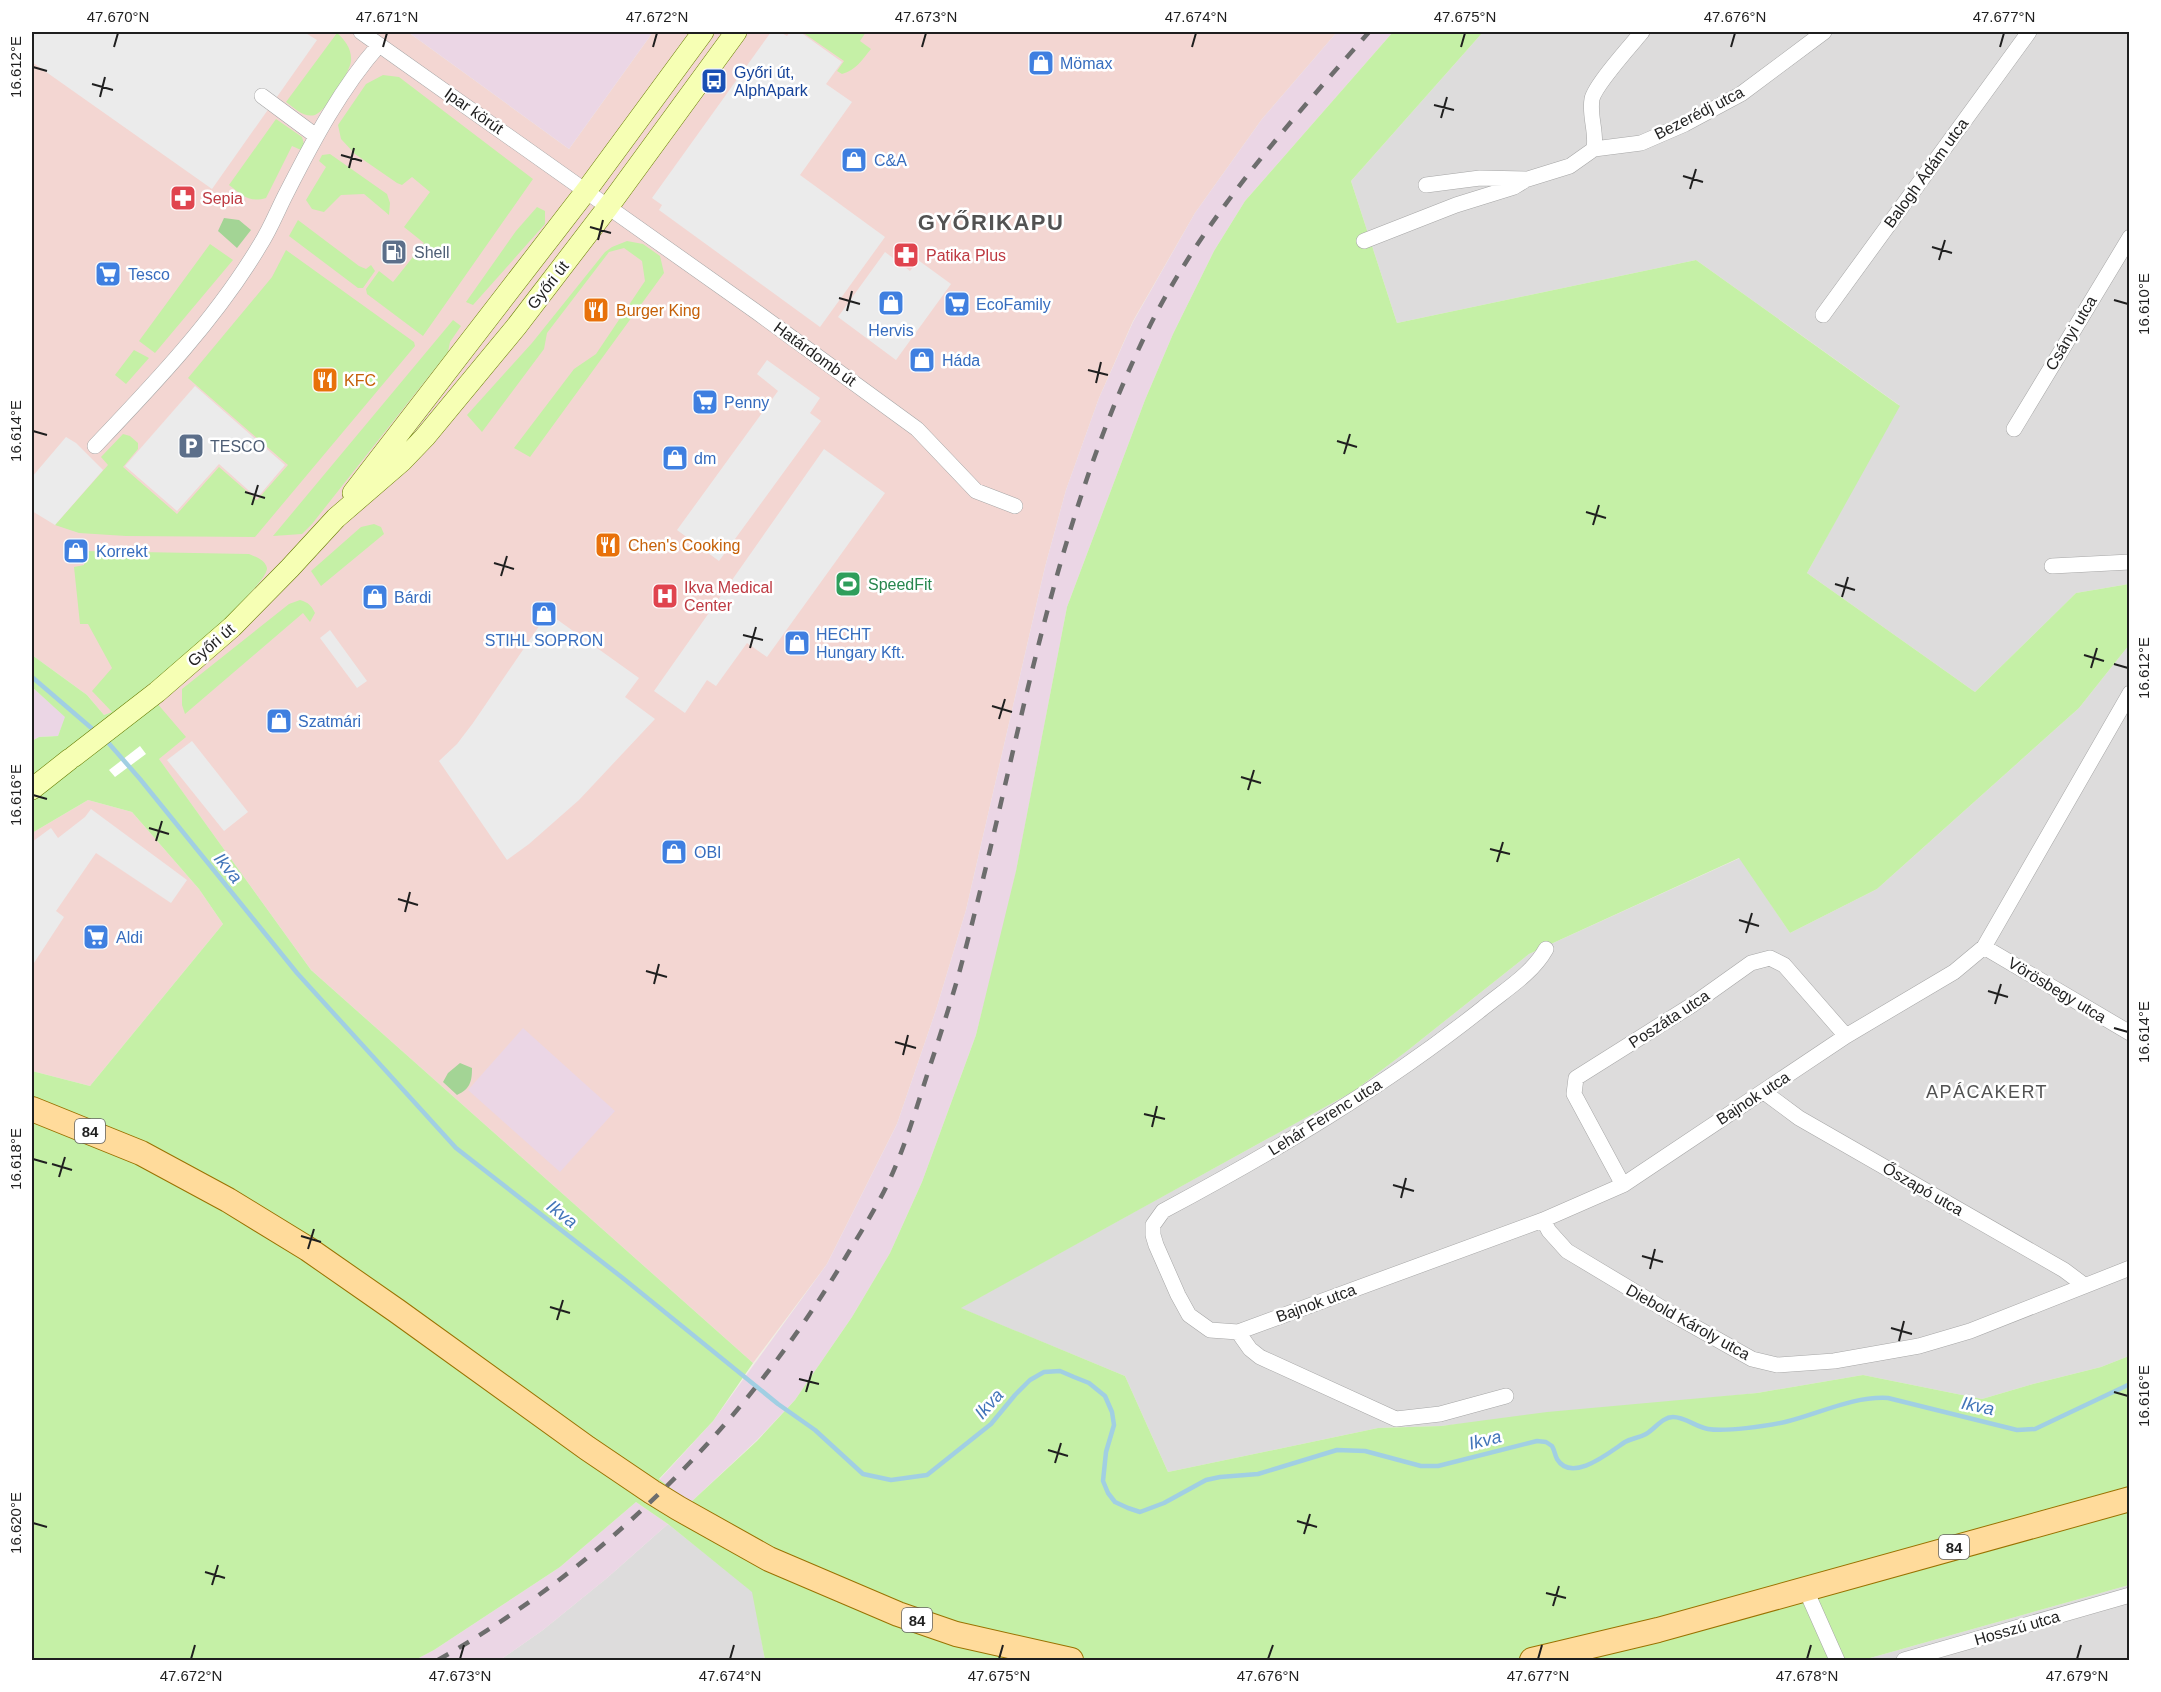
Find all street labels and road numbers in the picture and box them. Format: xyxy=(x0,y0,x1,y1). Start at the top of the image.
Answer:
street label: Bezerédj utca xyxy=(1652,83,1747,143)
street label: Ipar körút xyxy=(441,85,507,138)
street label: Balogh Ádám utca xyxy=(1880,114,1971,231)
street label: Győri út xyxy=(524,257,572,312)
street label: Csányi utca xyxy=(2042,293,2100,373)
street label: Határdomb út xyxy=(771,319,860,390)
street label: Győri út xyxy=(184,620,238,670)
street label: Vörösbegy utca xyxy=(2005,954,2109,1026)
street label: Poszáta utca xyxy=(1626,987,1713,1051)
street label: Bajnok utca xyxy=(1713,1068,1793,1128)
street label: Lehár Ferenc utca xyxy=(1265,1075,1385,1159)
road number: 84 xyxy=(75,1119,105,1143)
street label: Őszapó utca xyxy=(1880,1158,1967,1219)
street label: Bajnok utca xyxy=(1274,1281,1358,1325)
street label: Diebold Károly utca xyxy=(1623,1281,1753,1363)
road number: 84 xyxy=(1939,1535,1969,1559)
road number: 84 xyxy=(902,1608,932,1632)
street label: Hosszú utca xyxy=(1972,1608,2062,1648)

